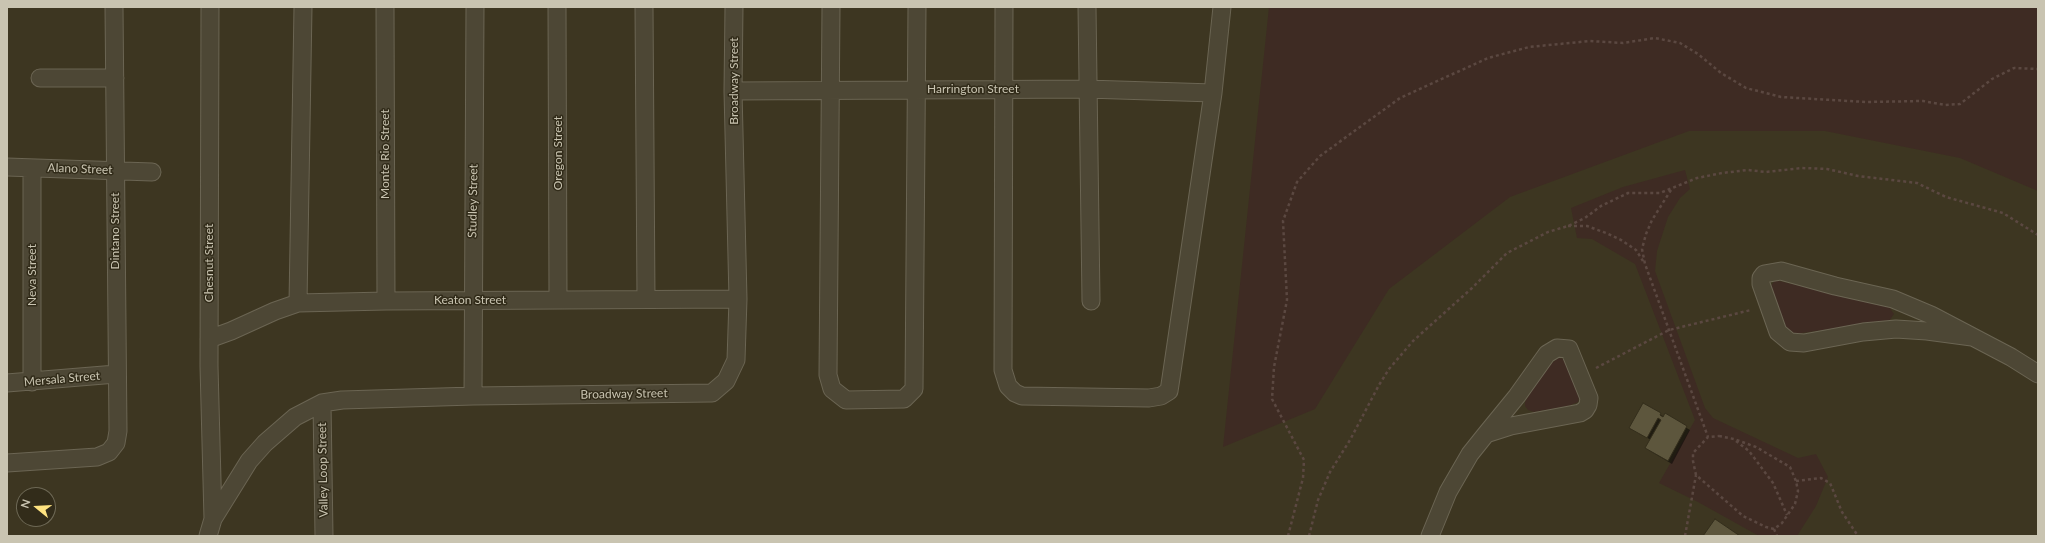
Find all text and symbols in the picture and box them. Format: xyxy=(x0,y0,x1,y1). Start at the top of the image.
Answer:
street label: Broadway Street xyxy=(727,37,741,125)
street label: Harrington Street xyxy=(927,82,1019,96)
street label: Monte Rio Street xyxy=(378,109,392,199)
street label: Oregon Street xyxy=(551,116,565,190)
street label: Alano Street xyxy=(47,161,113,177)
street label: Studley Street xyxy=(465,164,481,238)
street label: Dintano Street xyxy=(108,193,122,269)
street label: Chesnut Street xyxy=(202,224,216,302)
street label: Neva Street xyxy=(25,244,39,306)
street label: Keaton Street xyxy=(434,293,506,307)
street label: Mersala Street xyxy=(23,369,101,389)
street label: Broadway Street xyxy=(580,386,668,402)
street label: Valley Loop Street xyxy=(315,422,331,518)
north arrow xyxy=(16,487,56,527)
text: N xyxy=(18,497,33,509)

